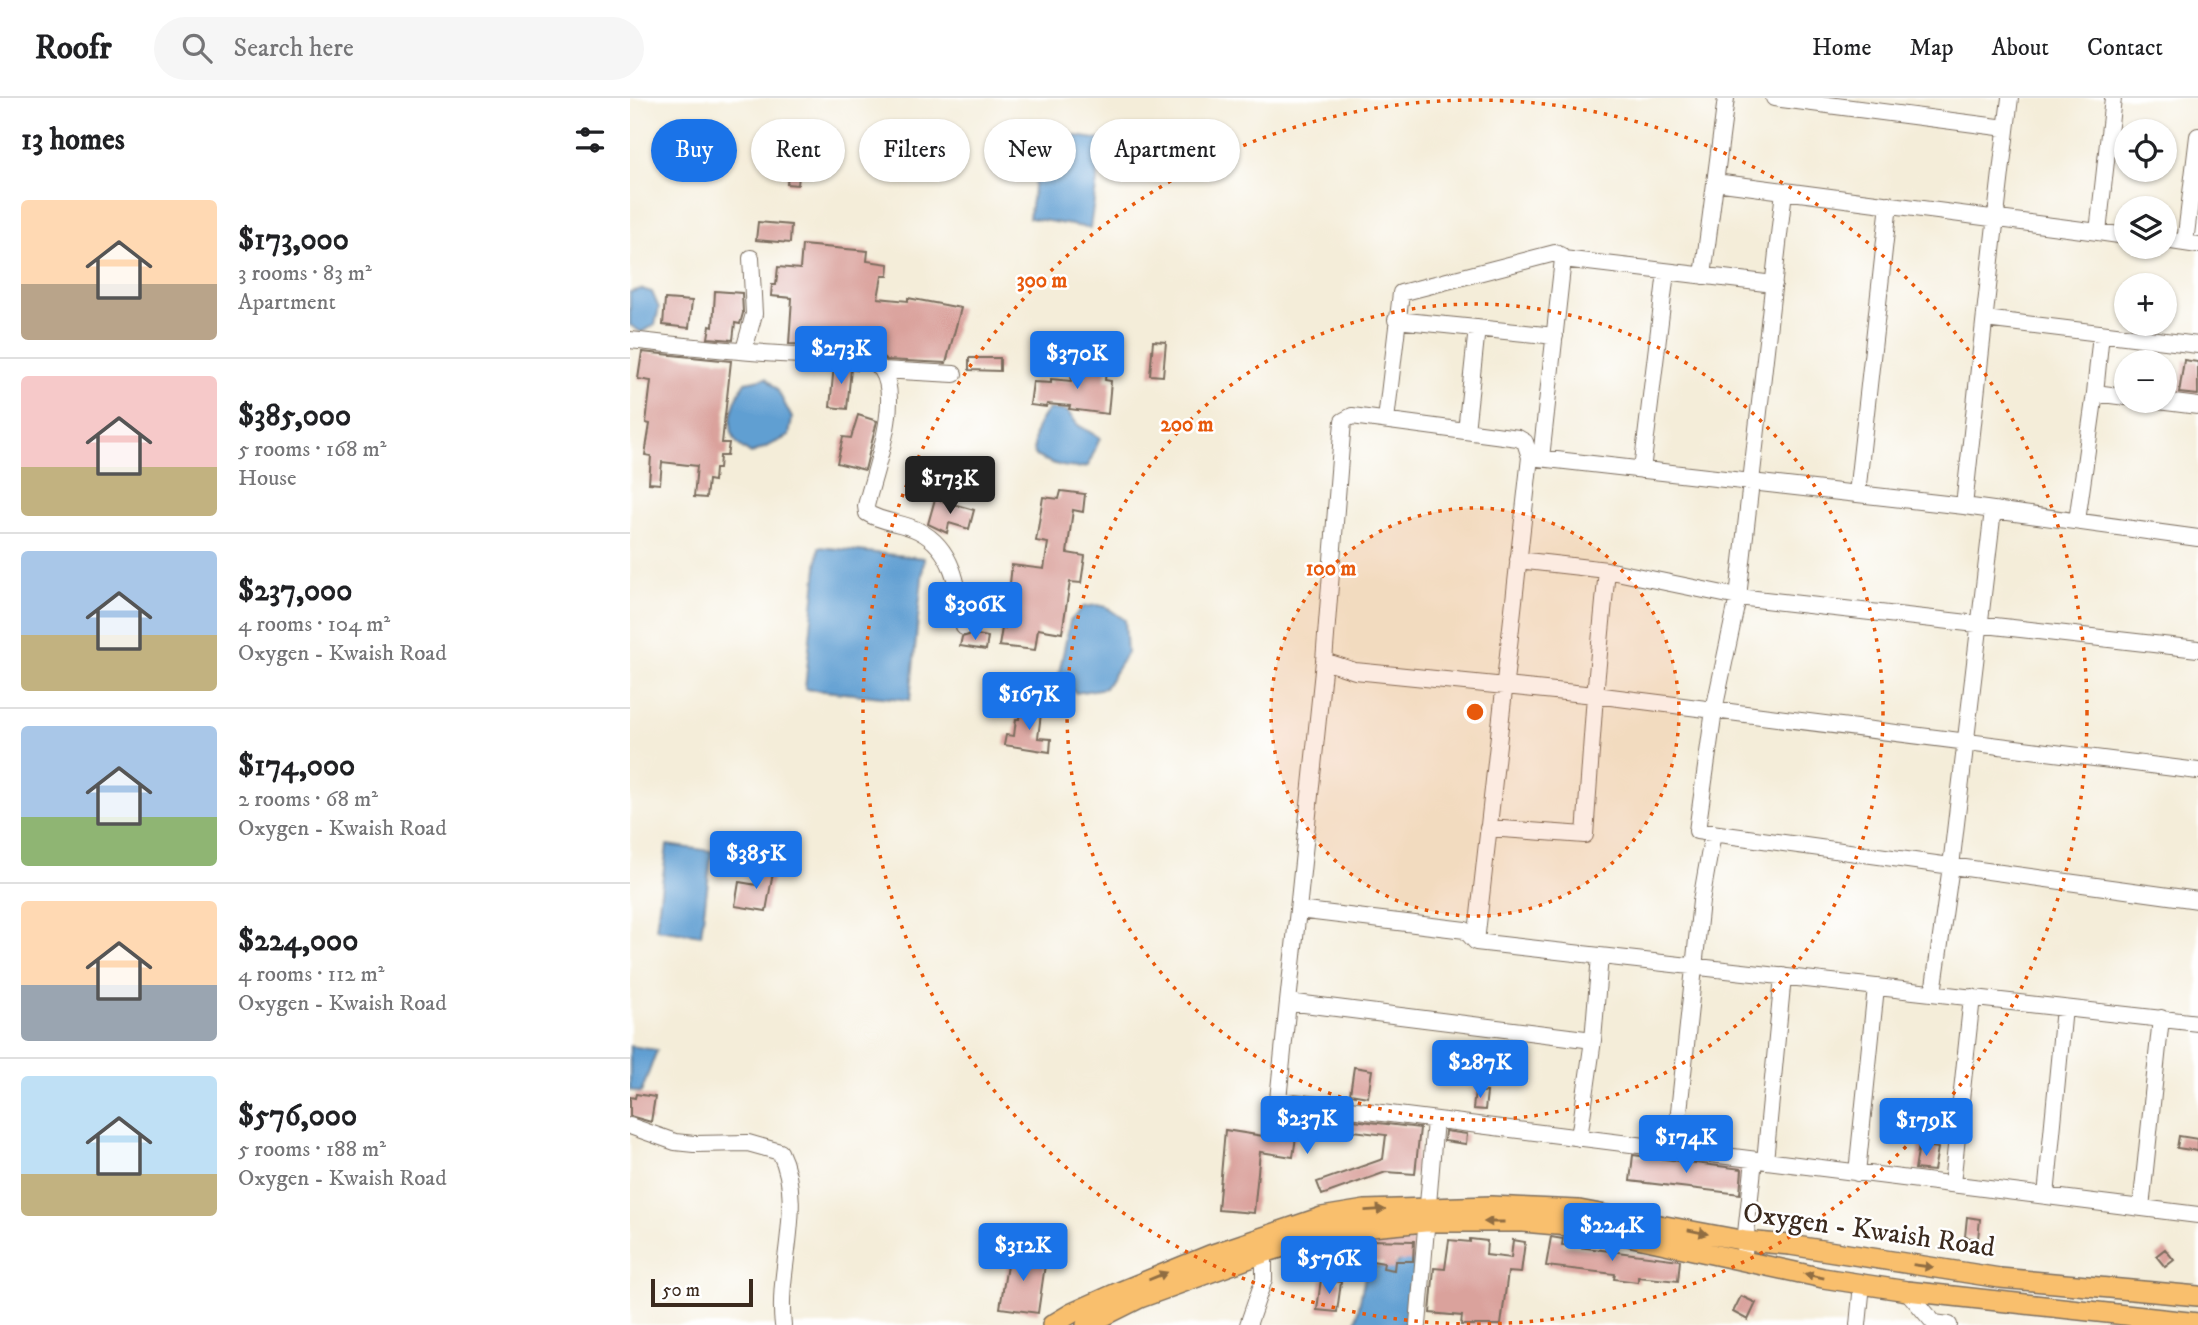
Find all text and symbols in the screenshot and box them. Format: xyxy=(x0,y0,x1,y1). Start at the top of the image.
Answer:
search box xyxy=(154,17,644,80)
text: Roofr xyxy=(35,28,112,69)
icon: search xyxy=(178,29,216,67)
text: Search here xyxy=(234,32,354,65)
text: Home xyxy=(1812,33,1871,63)
text: Map xyxy=(1909,33,1954,63)
text: About xyxy=(1992,33,2049,63)
text: Contact xyxy=(2087,33,2163,63)
chip: Buy xyxy=(651,119,737,182)
chip: Rent xyxy=(751,119,845,182)
chip: Filters xyxy=(859,119,970,182)
chip: New xyxy=(984,119,1076,182)
chip: Apartment xyxy=(1090,119,1240,182)
map controls xyxy=(2114,119,2177,413)
button: locate xyxy=(2114,119,2177,182)
icon: filters xyxy=(571,121,609,159)
text: 13 homes xyxy=(21,122,125,159)
button: layers xyxy=(2114,196,2177,259)
text: $173,000 xyxy=(238,222,349,259)
icon: home xyxy=(77,228,161,312)
text: 3 rooms · 83 m² xyxy=(238,259,372,288)
text: 300 m xyxy=(1017,268,1068,294)
button: + xyxy=(2114,273,2177,336)
text: Apartment xyxy=(238,288,336,317)
pin: $273K xyxy=(792,327,890,386)
pin: $370K xyxy=(1028,331,1126,391)
text: $273K xyxy=(811,334,871,363)
text: $370K xyxy=(1046,339,1108,368)
button: − xyxy=(2114,350,2177,413)
text: $385,000 xyxy=(238,398,351,435)
icon: home xyxy=(77,404,161,488)
text: 200 m xyxy=(1160,412,1214,438)
text: 5 rooms · 168 m² xyxy=(238,435,386,464)
pin: $173K xyxy=(901,456,999,516)
text: House xyxy=(238,464,296,493)
text: $173K xyxy=(921,464,979,493)
text: 100 m xyxy=(1306,556,1356,582)
text: $237,000 xyxy=(238,573,352,610)
icon: home xyxy=(77,579,161,663)
pin: $306K xyxy=(926,582,1024,642)
text: $306K xyxy=(944,590,1006,619)
text: 4 rooms · 104 m² xyxy=(238,610,390,639)
text: Oxygen - Kwaish Road xyxy=(238,639,447,668)
pin: $167K xyxy=(980,672,1078,732)
text: $167K xyxy=(998,680,1060,709)
centre of rings xyxy=(1463,700,1487,724)
text: $174,000 xyxy=(238,748,355,785)
icon: home xyxy=(77,754,161,838)
text: 2 rooms · 68 m² xyxy=(238,785,378,814)
text: Oxygen - Kwaish Road xyxy=(238,814,447,843)
pin: $385K xyxy=(707,832,805,891)
text: $385K xyxy=(726,839,786,868)
text: $224,000 xyxy=(238,923,358,960)
icon: home xyxy=(77,929,161,1013)
text: 4 rooms · 112 m² xyxy=(238,960,385,989)
text: Oxygen - Kwaish Road xyxy=(238,989,447,1018)
pin: $287K xyxy=(1431,1040,1529,1100)
text: $287K xyxy=(1448,1048,1512,1077)
pin: $237K xyxy=(1258,1096,1356,1156)
text: $576,000 xyxy=(238,1098,357,1135)
pin: $179K xyxy=(1877,1098,1975,1158)
icon: home xyxy=(77,1104,161,1188)
text: $237K xyxy=(1277,1104,1337,1133)
text: $179K xyxy=(1896,1106,1956,1135)
pin: $174K xyxy=(1637,1116,1735,1175)
text: $174K xyxy=(1655,1123,1717,1152)
text: 5 rooms · 188 m² xyxy=(238,1135,386,1164)
text: Oxygen - Kwaish Road xyxy=(238,1164,447,1193)
street label: Oxygen - Kwaish Road xyxy=(1741,1195,1997,1265)
pin: $224K xyxy=(1563,1204,1661,1263)
one-way arrow xyxy=(1364,1205,1386,1216)
text: $224K xyxy=(1580,1211,1644,1240)
one-way arrow xyxy=(1483,1216,1505,1228)
pin: $312K xyxy=(974,1224,1072,1283)
one-way arrow xyxy=(1687,1226,1709,1237)
text: $312K xyxy=(994,1231,1052,1260)
pin: $576K xyxy=(1280,1236,1378,1296)
text: $576K xyxy=(1297,1244,1361,1273)
one-way arrow xyxy=(1912,1261,1934,1272)
one-way arrow xyxy=(1148,1270,1169,1281)
one-way arrow xyxy=(1803,1270,1825,1281)
scale bar xyxy=(651,1276,752,1308)
text: 50 m xyxy=(662,1279,700,1302)

